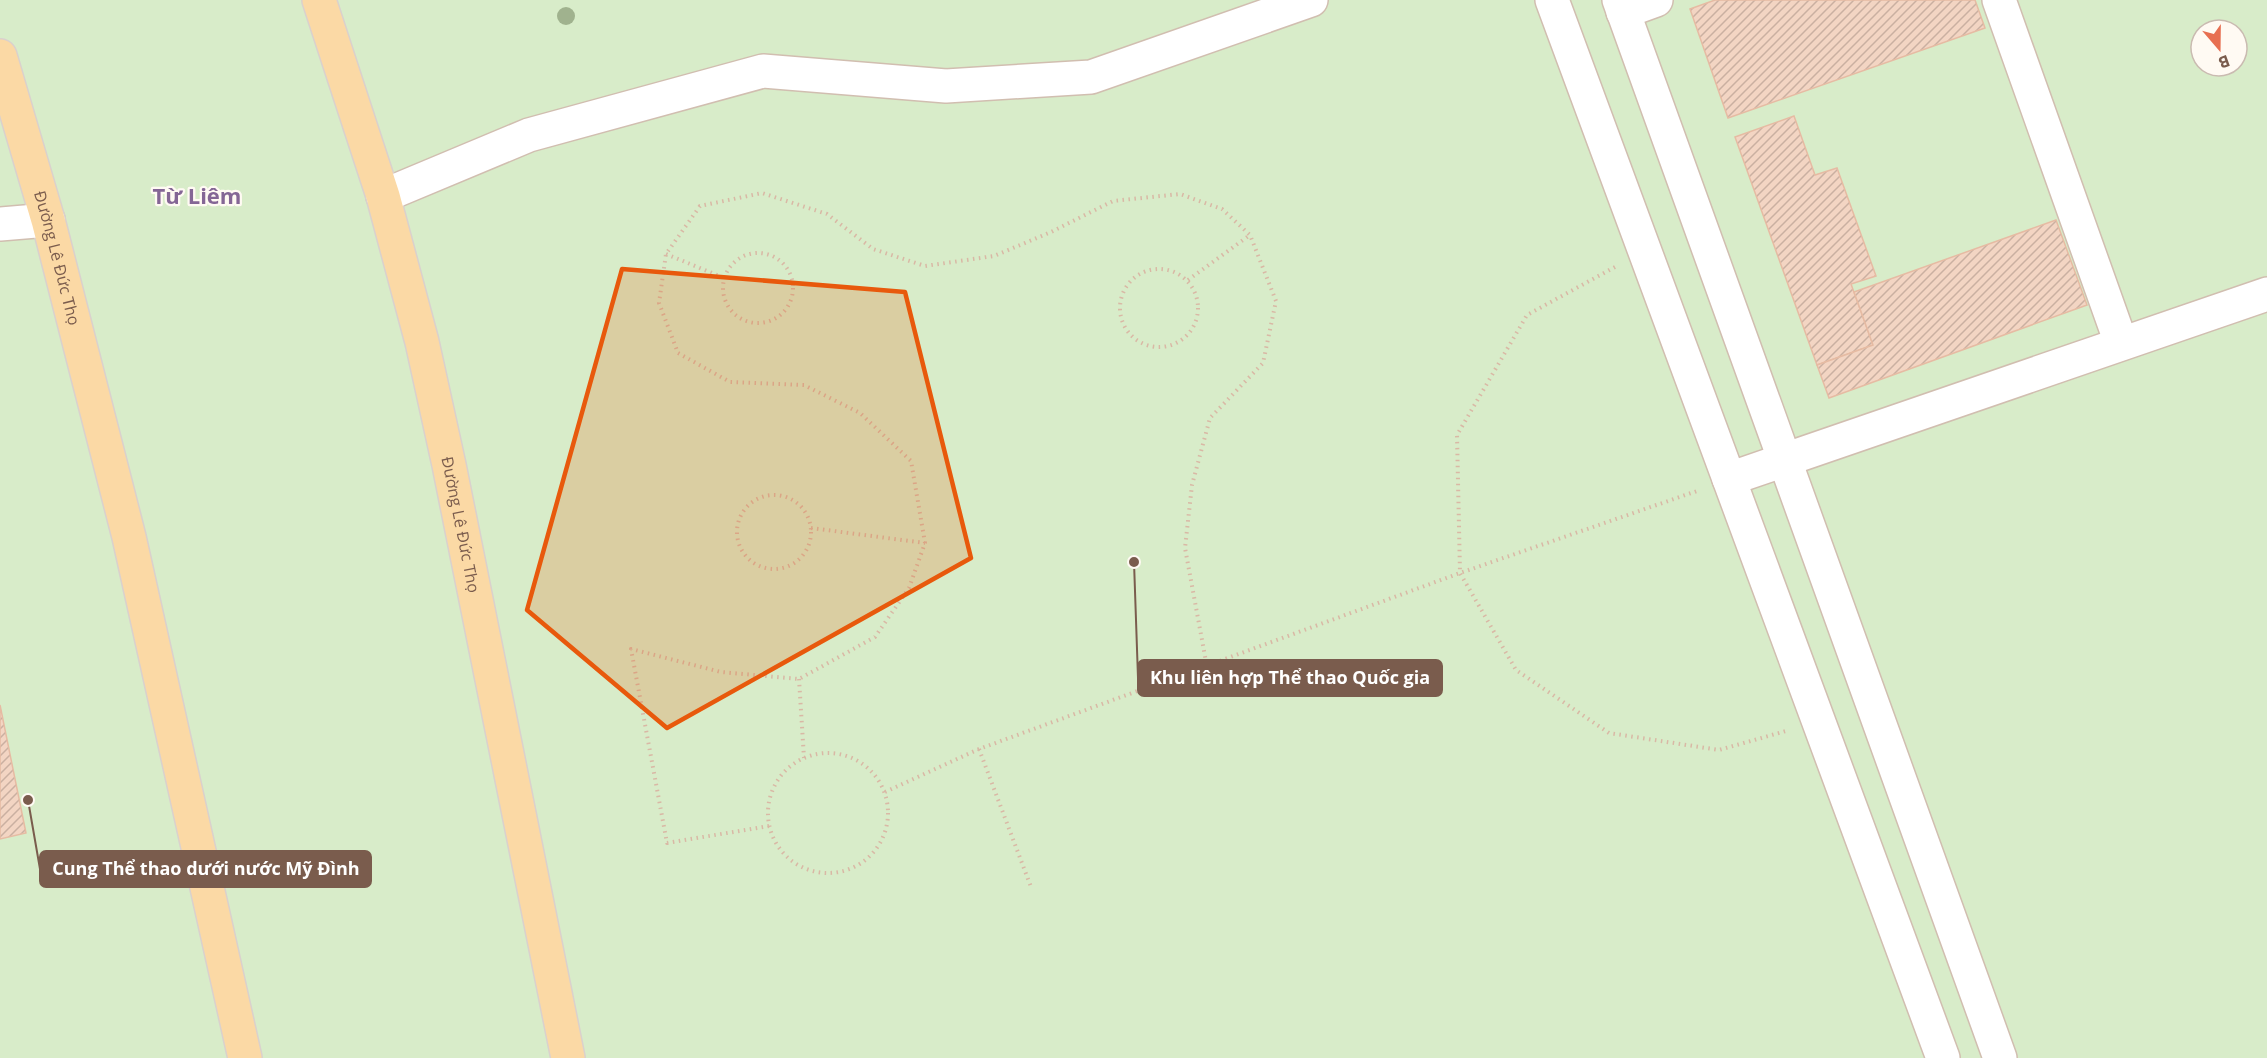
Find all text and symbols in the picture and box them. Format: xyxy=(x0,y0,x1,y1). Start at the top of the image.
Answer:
north arrow xyxy=(2189,18,2249,78)
text: B xyxy=(2215,50,2233,74)
district label: Từ Liêm xyxy=(153,180,241,210)
street label: Đường Lê Đức Thọ xyxy=(29,188,85,328)
street label: Đường Lê Đức Thọ xyxy=(436,454,485,595)
callout: Khu liên hợp Thể thao Quốc gia xyxy=(1138,660,1442,696)
text: Khu liên hợp Thể thao Quốc gia xyxy=(1150,665,1430,689)
callout: Cung Thể thao dưới nước Mỹ Đình xyxy=(40,851,371,887)
text: Cung Thể thao dưới nước Mỹ Đình xyxy=(52,856,360,880)

